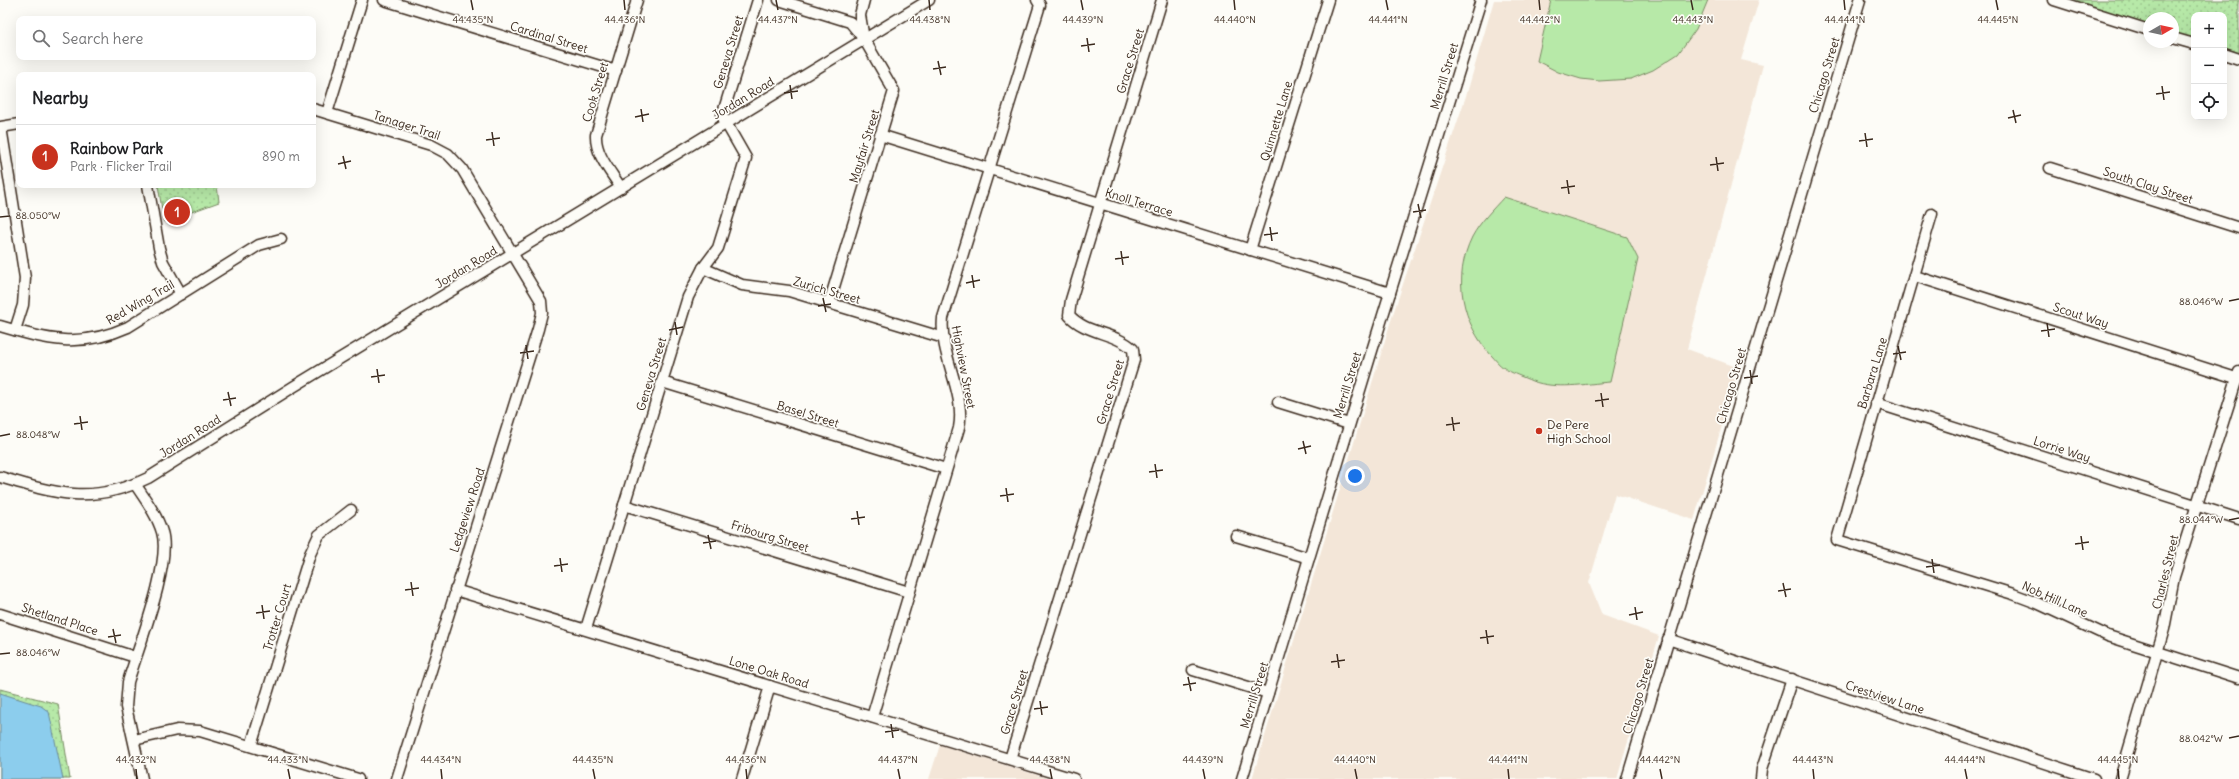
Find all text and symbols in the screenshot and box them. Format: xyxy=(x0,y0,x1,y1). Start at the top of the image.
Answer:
north arrow xyxy=(2143,12,2179,48)
map controls xyxy=(2191,12,2227,120)
button: + xyxy=(2191,12,2227,48)
text: 44.435°N xyxy=(453,13,493,26)
text: 44.436°N xyxy=(605,13,645,26)
street label: Geneva Street xyxy=(710,13,746,91)
text: 44.437°N xyxy=(758,13,798,26)
text: 44.438°N xyxy=(910,13,950,26)
text: 44.439°N xyxy=(1063,13,1103,26)
text: 44.440°N xyxy=(1214,13,1256,26)
text: 44.441°N xyxy=(1368,13,1408,26)
text: 44.442°N xyxy=(1520,13,1560,26)
text: 44.443°N xyxy=(1673,13,1713,26)
text: 44.444°N xyxy=(1824,13,1866,26)
text: 44.445°N xyxy=(1978,13,2019,26)
search box xyxy=(16,16,316,60)
street label: Cardinal Street xyxy=(508,18,590,56)
icon: search xyxy=(30,27,52,49)
street label: Grace Street xyxy=(1113,27,1147,95)
text: Search here xyxy=(62,29,143,48)
street label: Chicago Street xyxy=(1805,35,1843,115)
street label: Merrill Street xyxy=(1427,41,1461,111)
button: − xyxy=(2191,48,2227,84)
street label: Cook Street xyxy=(579,60,611,124)
street label: Jordan Road xyxy=(709,74,777,122)
street label: Quinnette Lane xyxy=(1257,79,1295,163)
button: locate xyxy=(2191,84,2227,120)
text: Nearby xyxy=(32,87,88,109)
street label: Tanager Trail xyxy=(372,107,442,143)
street label: Mayfair Street xyxy=(846,107,882,185)
text: Rainbow Park xyxy=(70,139,163,158)
text: 1 xyxy=(42,148,48,165)
text: 890 m xyxy=(262,148,300,165)
text: Park · Flicker Trail xyxy=(70,158,172,175)
street label: South Clay Street xyxy=(2101,163,2195,207)
street label: Knoll Terrace xyxy=(1103,185,1175,219)
pin: 1 xyxy=(164,197,190,227)
text: 88.050°W xyxy=(16,209,60,222)
street label: Jordan Road xyxy=(432,243,500,291)
street label: Zurich Street xyxy=(792,273,862,307)
street label: Red Wing Trail xyxy=(103,276,177,328)
text: 88.046°W xyxy=(2179,295,2223,308)
street label: Scout Way xyxy=(2051,299,2111,331)
street label: Highview Street xyxy=(949,324,979,410)
street label: Geneva Street xyxy=(633,335,669,413)
street label: Barbara Lane xyxy=(1854,335,1890,411)
street label: Chicago Street xyxy=(1713,346,1749,426)
street label: Merrill Street xyxy=(1330,350,1364,420)
street label: Grace Street xyxy=(1093,358,1127,426)
street label: Basel Street xyxy=(775,397,841,431)
street label: Jordan Road xyxy=(157,411,223,461)
place label: De Pere High School xyxy=(1547,417,1611,446)
marker: De Pere High School xyxy=(1534,426,1544,436)
text: 88.048°W xyxy=(16,428,60,441)
street label: Lorrie Way xyxy=(2032,433,2092,465)
street label: Ledgeview Road xyxy=(446,466,488,554)
your location xyxy=(1345,466,1365,486)
text: 88.044°W xyxy=(2179,513,2223,526)
street label: Fribourg Street xyxy=(729,517,811,555)
street label: Charles Street xyxy=(2149,533,2181,611)
street label: Nob Hill Lane xyxy=(2020,578,2090,620)
street label: Trotter Court xyxy=(260,582,294,652)
street label: Shetland Place xyxy=(20,600,100,638)
text: 88.046°W xyxy=(16,646,60,659)
street label: Lone Oak Road xyxy=(727,653,811,691)
street label: Chicago Street xyxy=(1619,656,1657,736)
street label: Merrill Street xyxy=(1237,660,1271,730)
street label: Grace Street xyxy=(997,668,1031,736)
street label: Crestview Lane xyxy=(1844,677,1926,717)
text: 88.042°W xyxy=(2179,732,2223,745)
text: 44.432°N xyxy=(116,753,156,766)
text: 44.433°N xyxy=(268,753,308,766)
text: 44.434°N xyxy=(421,753,461,766)
text: 44.435°N xyxy=(573,753,613,766)
text: 44.436°N xyxy=(726,753,766,766)
text: 44.437°N xyxy=(878,753,918,766)
text: 44.438°N xyxy=(1030,753,1070,766)
text: 44.439°N xyxy=(1183,753,1223,766)
text: 44.440°N xyxy=(1334,753,1376,766)
text: 44.441°N xyxy=(1488,753,1528,766)
text: 44.442°N xyxy=(1640,753,1680,766)
text: 44.443°N xyxy=(1793,753,1833,766)
text: 44.444°N xyxy=(1944,753,1986,766)
text: 44.445°N xyxy=(2098,753,2139,766)

